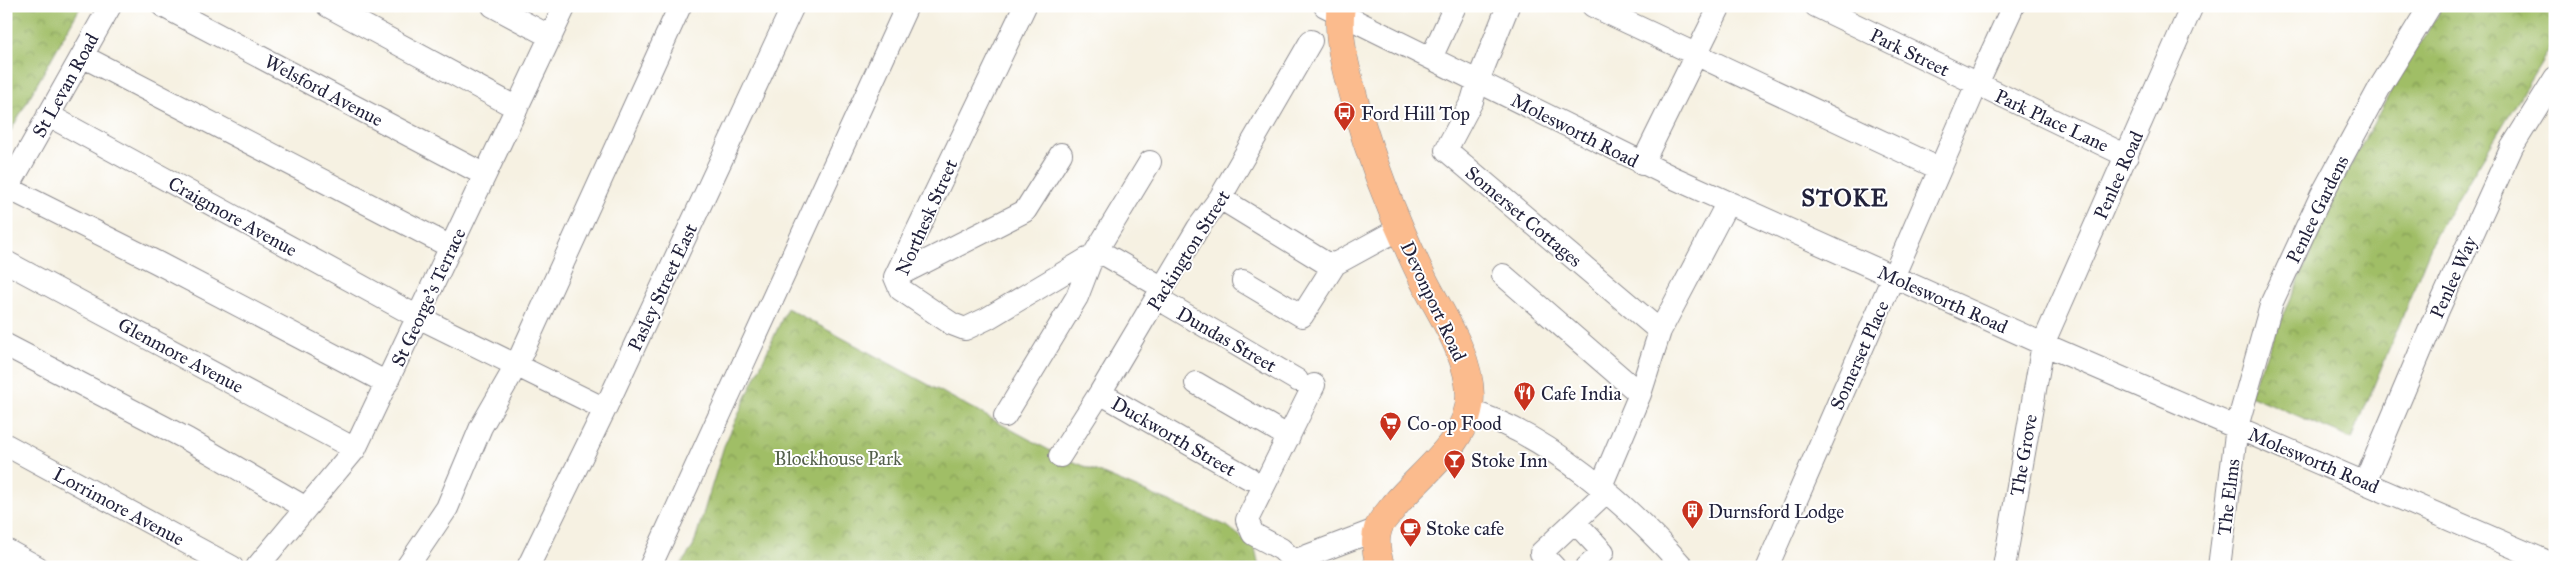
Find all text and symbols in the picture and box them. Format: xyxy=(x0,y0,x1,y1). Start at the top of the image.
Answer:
street label: Park Street xyxy=(1866,23,1954,82)
street label: St Levan Road xyxy=(27,29,104,141)
street label: Welsford Avenue xyxy=(261,50,387,131)
street label: Park Place Lane xyxy=(1991,84,2112,157)
street label: Molesworth Road xyxy=(1507,88,1643,173)
bus stop icon: Ford Hill Top xyxy=(1333,101,1357,132)
place label: Ford Hill Top xyxy=(1361,102,1470,125)
street label: Penlee Road xyxy=(2089,127,2148,223)
street label: Penlee Gardens xyxy=(2281,151,2354,267)
street label: Northesk Street xyxy=(891,155,962,279)
street label: Somerset Cottages xyxy=(1460,161,1587,273)
street label: Craigmore Avenue xyxy=(164,172,301,262)
district label: STOKE xyxy=(1801,183,1889,213)
street label: Packington Street xyxy=(1142,186,1236,315)
street label: Pasley Street East xyxy=(623,220,702,355)
street label: St George's Terrace xyxy=(386,224,472,371)
street label: Penlee Way xyxy=(2425,232,2482,322)
street label: Devonport Road xyxy=(1396,238,1472,365)
street label: Molesworth Road xyxy=(1874,261,2012,339)
street label: Somerset Place xyxy=(1825,297,1894,413)
street label: Dundas Street xyxy=(1173,302,1281,377)
street label: Glenmore Avenue xyxy=(114,313,247,398)
restaurant icon: Cafe India xyxy=(1513,381,1537,412)
place label: Cafe India xyxy=(1541,382,1622,405)
street label: Duckworth Street xyxy=(1108,392,1240,481)
supermarket icon: Co-op Food xyxy=(1379,411,1403,442)
place label: Co-op Food xyxy=(1407,412,1502,435)
street label: The Grove xyxy=(2005,412,2042,498)
street label: Molesworth Road xyxy=(2245,423,2383,499)
park label: Blockhouse Park xyxy=(774,447,902,470)
bar icon: Stoke Inn xyxy=(1443,448,1467,479)
place label: Stoke Inn xyxy=(1471,449,1548,472)
street label: The Elms xyxy=(2212,457,2245,537)
street label: Lorrimore Avenue xyxy=(49,462,188,551)
building icon: Durnsford Lodge xyxy=(1680,499,1704,530)
place label: Durnsford Lodge xyxy=(1708,500,1844,524)
cafe icon: Stoke cafe xyxy=(1398,516,1422,547)
place label: Stoke cafe xyxy=(1426,517,1504,540)

